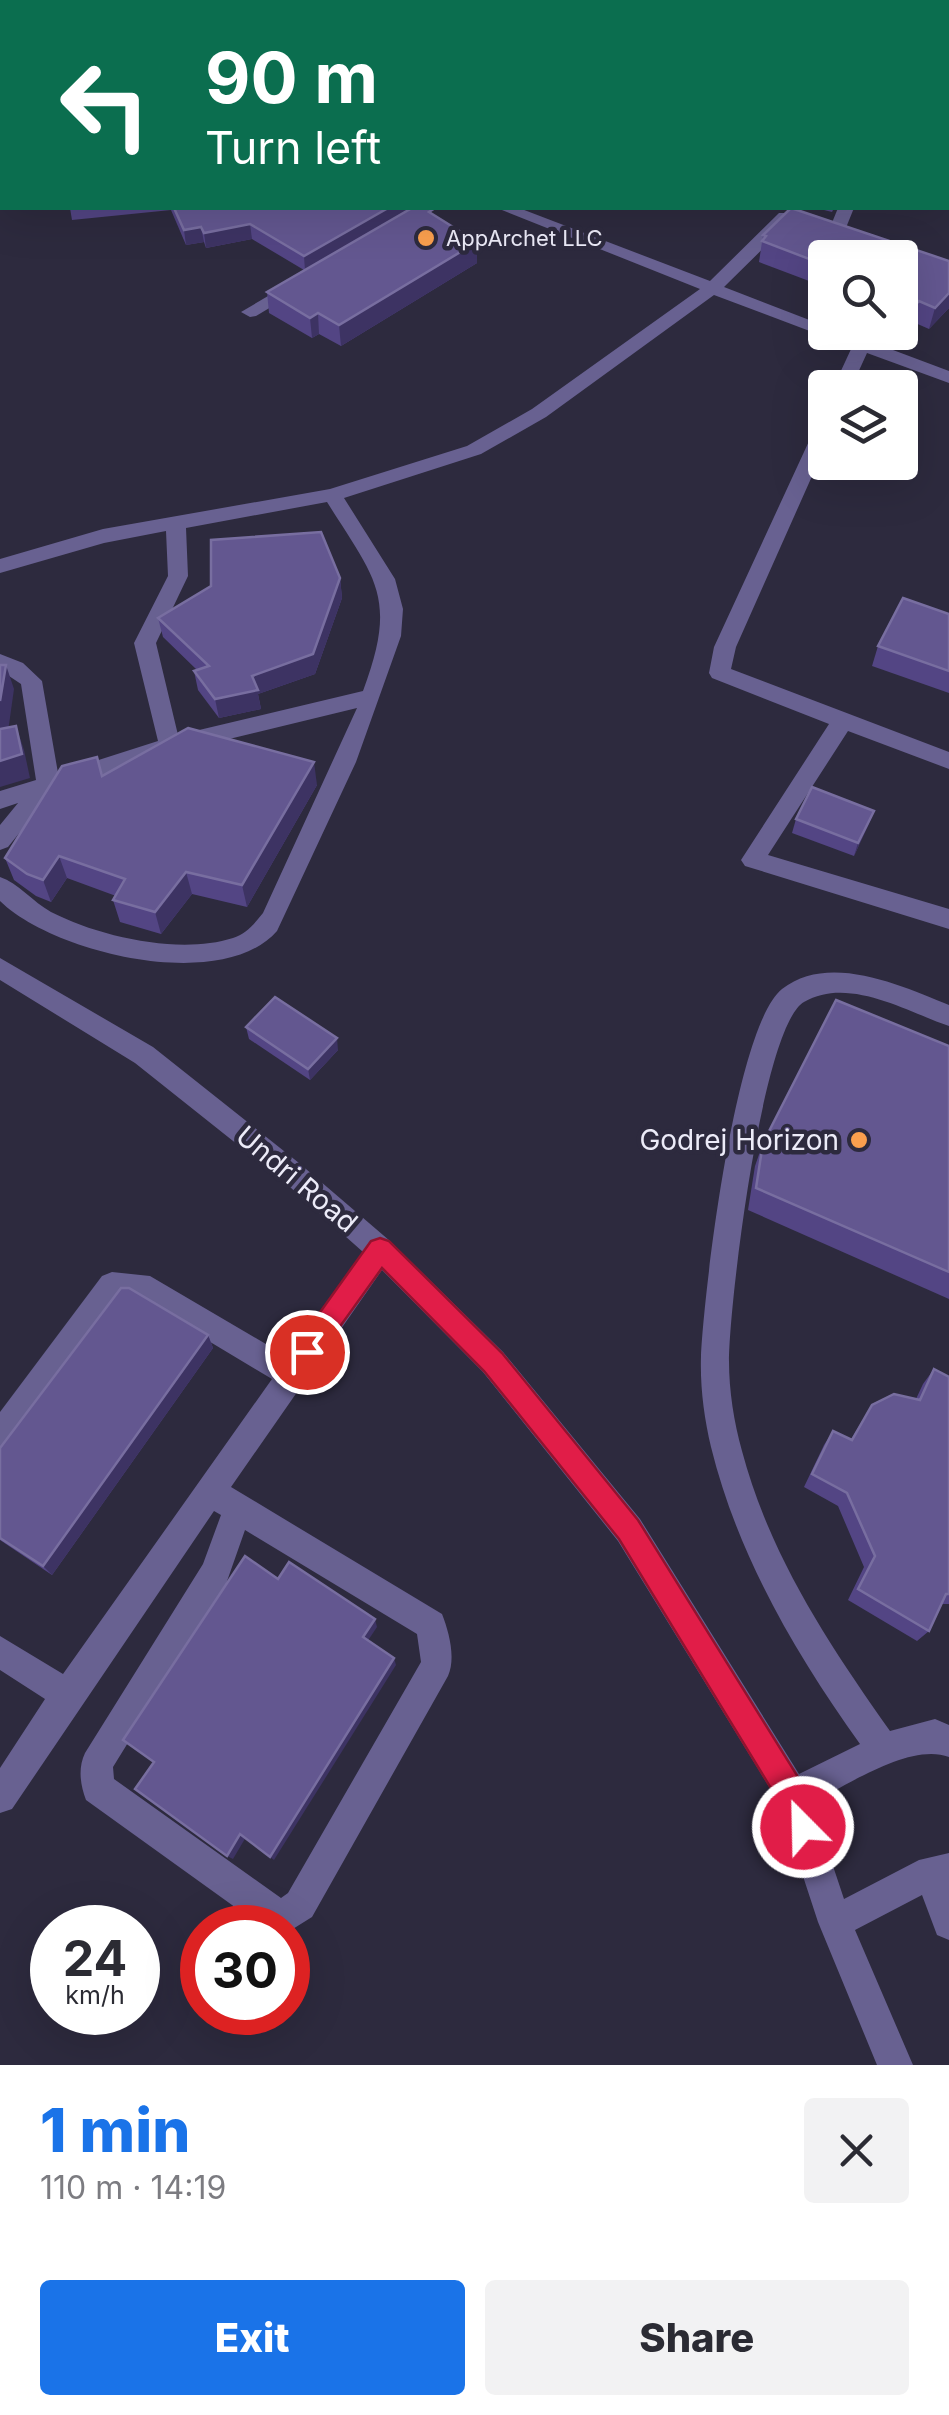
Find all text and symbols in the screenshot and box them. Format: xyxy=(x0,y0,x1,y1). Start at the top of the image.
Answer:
text: 90 m xyxy=(205,35,378,120)
icon: left xyxy=(40,40,170,170)
text: Turn left xyxy=(205,120,381,175)
place label: AppArchet LLC xyxy=(446,225,603,251)
marker: AppArchet LLC xyxy=(415,227,437,249)
map controls xyxy=(808,240,918,480)
button: search xyxy=(808,240,918,350)
button: layers xyxy=(808,370,918,480)
street label: Undri Road xyxy=(229,1119,365,1239)
place label: Godrej Horizon xyxy=(639,1123,839,1157)
marker: Godrej Horizon xyxy=(848,1129,870,1151)
pin xyxy=(265,1310,350,1395)
icon: arrive xyxy=(280,1325,335,1380)
position arrow xyxy=(751,1775,855,1879)
speed limit sign: 30 xyxy=(180,1905,310,2035)
text: 24 xyxy=(63,1928,127,1988)
text: km/h xyxy=(65,1980,125,2010)
text: 1 min xyxy=(40,2094,190,2166)
button: close xyxy=(804,2098,909,2203)
text: 110 m · 14:19 xyxy=(40,2168,226,2207)
button: Exit xyxy=(40,2280,465,2395)
button: Share xyxy=(485,2280,909,2395)

